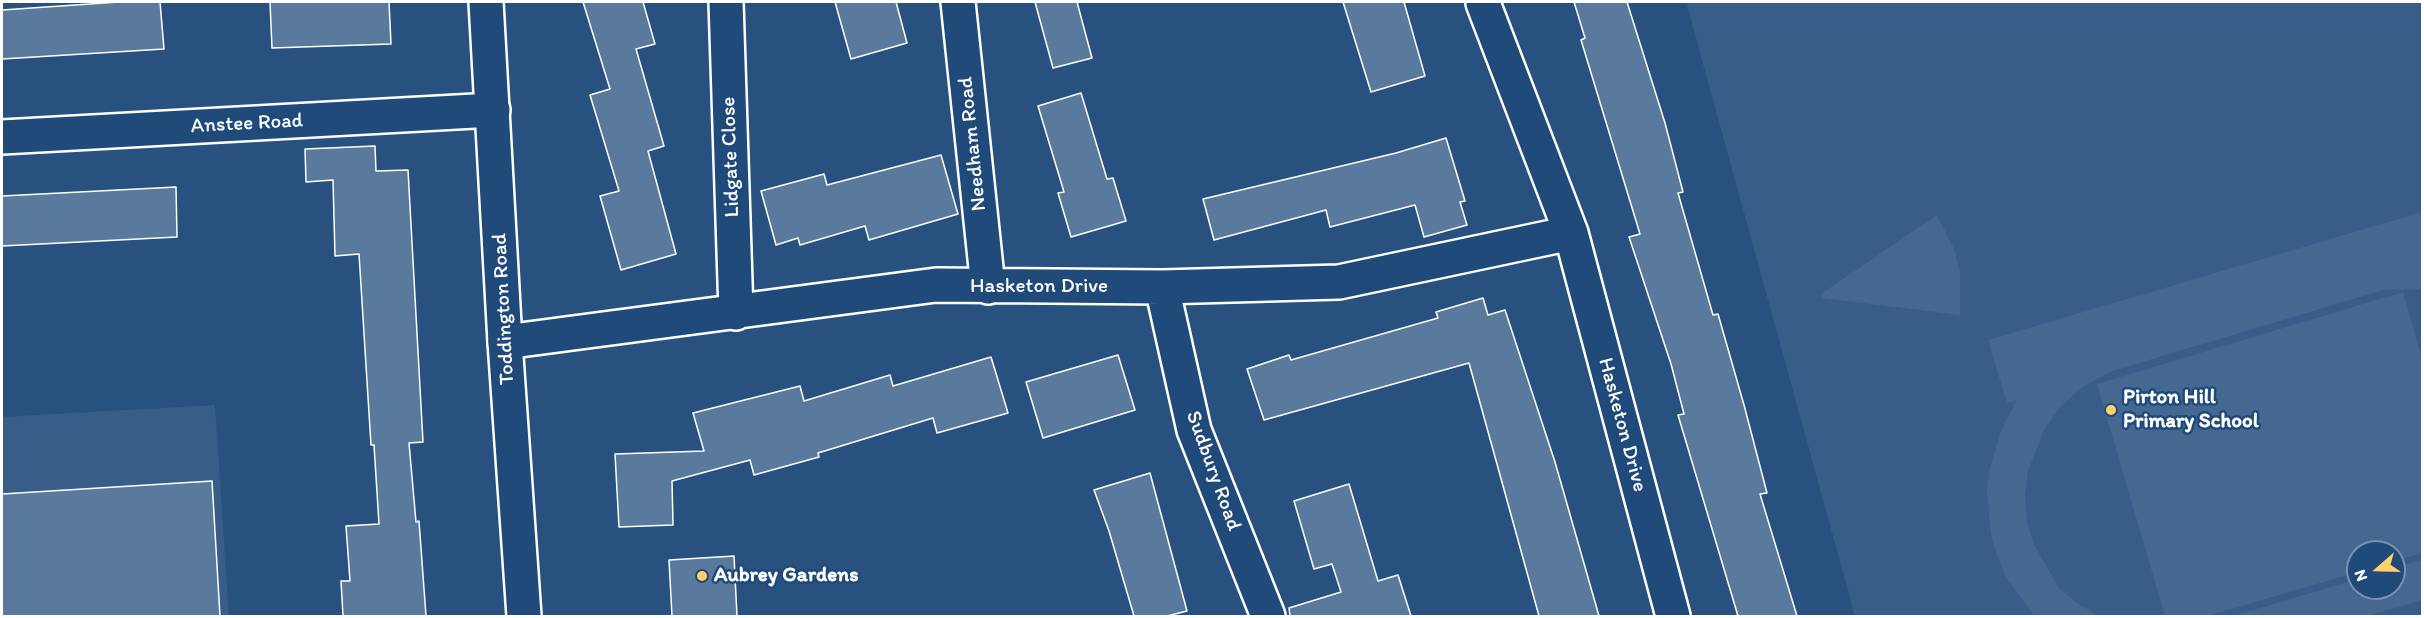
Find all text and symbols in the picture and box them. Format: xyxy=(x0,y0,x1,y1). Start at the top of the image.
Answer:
street label: Needham Road xyxy=(953,76,993,212)
street label: Lidgate Close xyxy=(716,96,746,218)
street label: Anstee Road xyxy=(190,108,304,140)
street label: Toddington Road xyxy=(487,233,521,385)
street label: Hasketon Drive xyxy=(970,274,1108,300)
street label: Hasketon Drive xyxy=(1592,355,1652,495)
place label: Pirton Hill Primary School xyxy=(2123,385,2259,435)
marker: Pirton Hill Primary School xyxy=(2104,403,2118,417)
street label: Sudbury Road xyxy=(1180,408,1246,534)
north arrow xyxy=(2346,540,2406,600)
place label: Aubrey Gardens xyxy=(714,563,859,589)
text: N xyxy=(2350,567,2371,584)
marker: Aubrey Gardens xyxy=(695,569,709,583)

